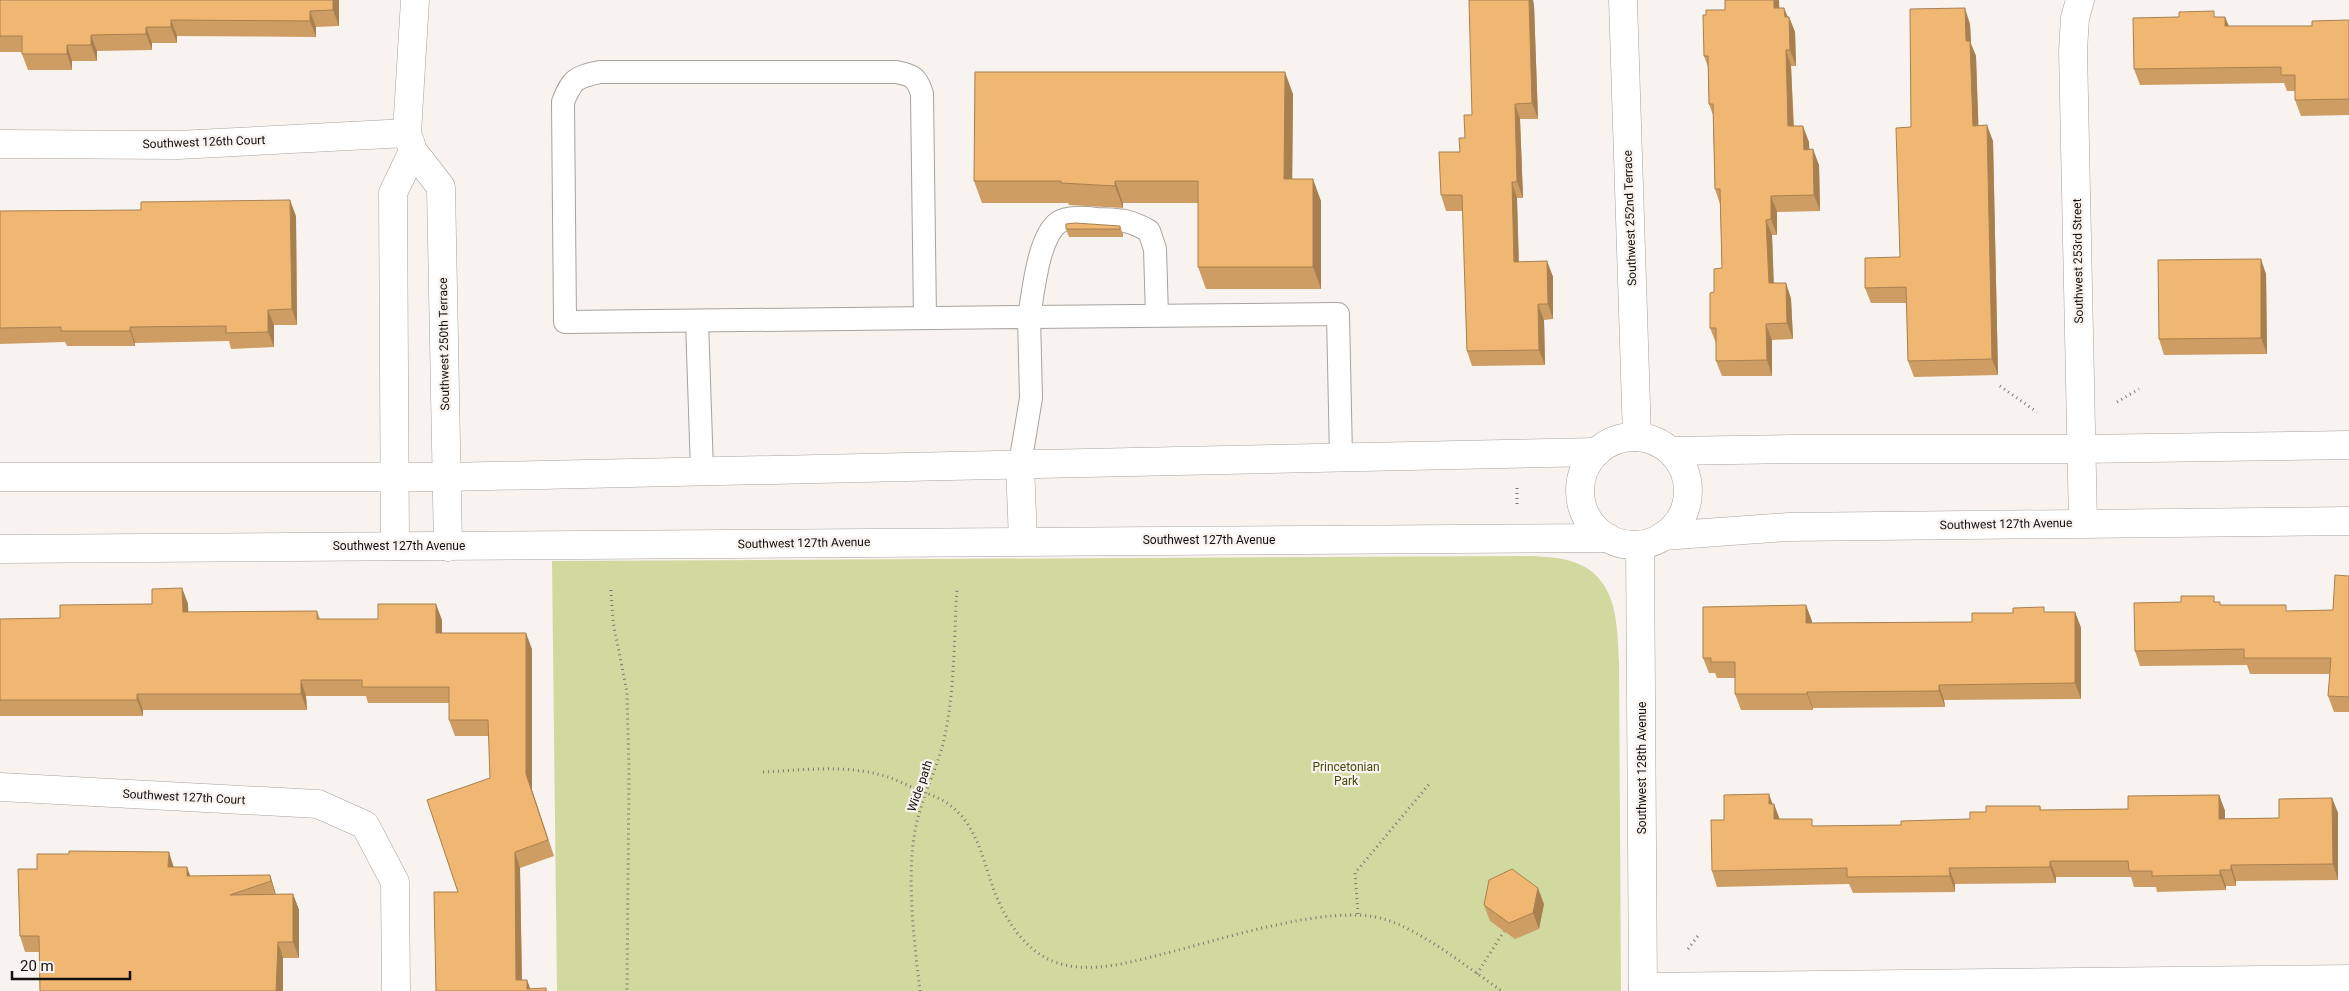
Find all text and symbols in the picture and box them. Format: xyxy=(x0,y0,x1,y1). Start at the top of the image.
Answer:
street label: Southwest 126th Court xyxy=(142,133,266,151)
street label: Southwest 252nd Terrace xyxy=(1621,150,1639,286)
street label: Southwest 253rd Street xyxy=(2070,198,2086,324)
street label: Southwest 250th Terrace xyxy=(436,277,452,411)
street label: Southwest 127th Avenue xyxy=(1940,516,2072,532)
street label: Southwest 127th Avenue xyxy=(1143,533,1275,547)
street label: Southwest 127th Avenue xyxy=(738,535,870,551)
street label: Southwest 127th Avenue xyxy=(333,539,465,553)
street label: Southwest 128th Avenue xyxy=(1635,702,1649,834)
street label: Wide path xyxy=(905,758,935,814)
park label: Princetonian Park xyxy=(1312,760,1380,788)
street label: Southwest 127th Court xyxy=(122,787,246,807)
scale bar xyxy=(12,948,130,980)
text: 20 m xyxy=(20,957,54,975)

